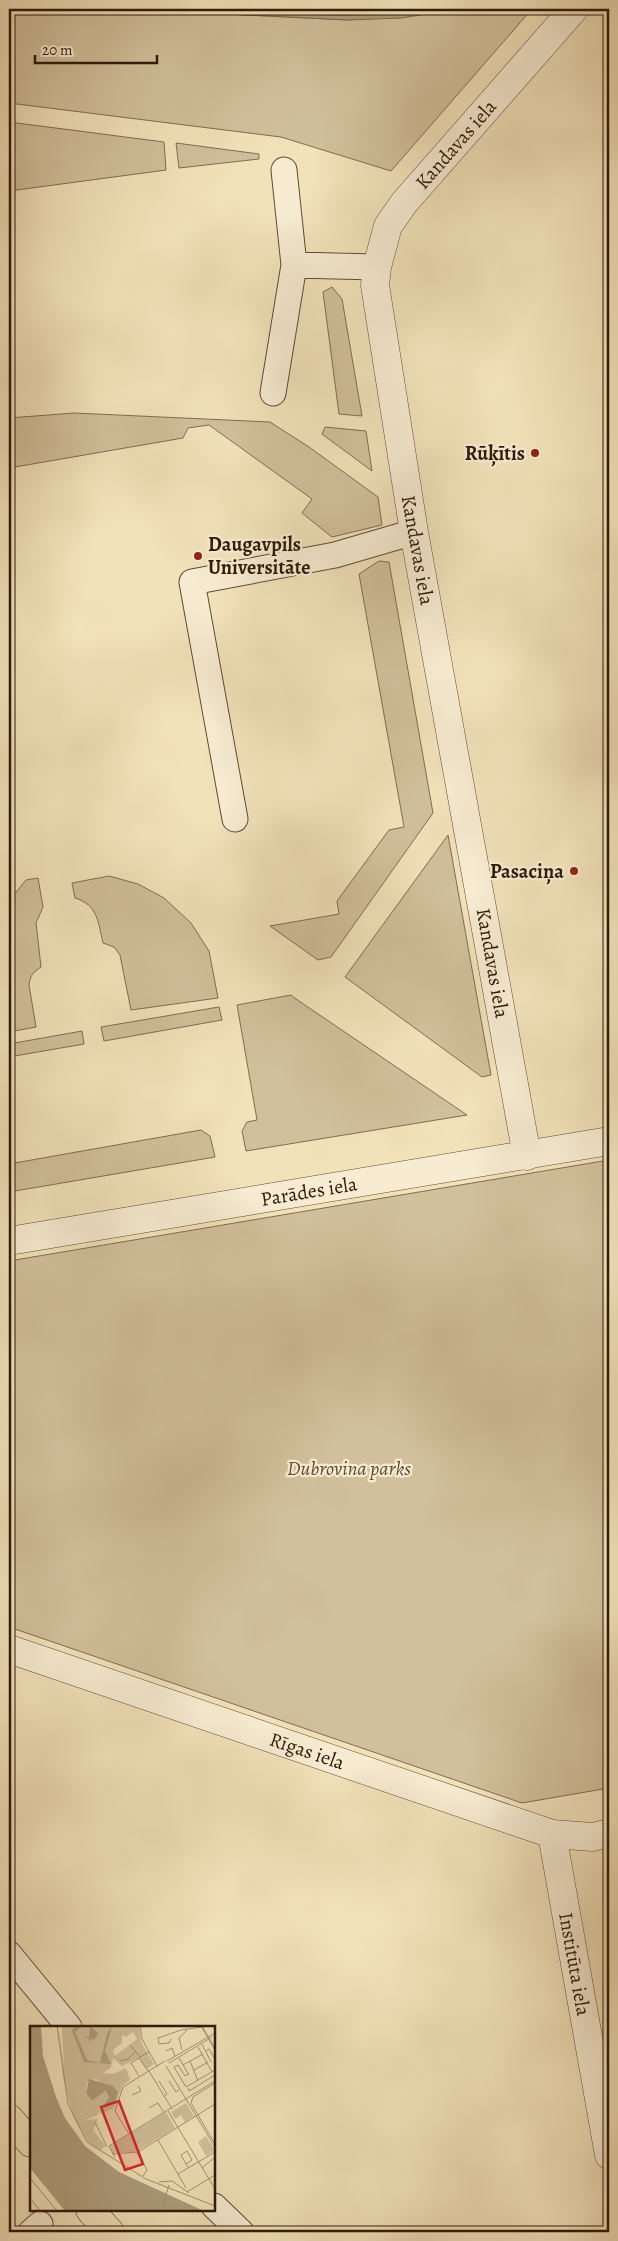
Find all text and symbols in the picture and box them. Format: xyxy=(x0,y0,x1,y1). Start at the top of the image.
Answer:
scale bar xyxy=(35,32,158,64)
text: 20 m xyxy=(42,40,73,60)
street label: Kandavas iela xyxy=(409,93,503,195)
place label: Rūķītis xyxy=(465,440,525,467)
marker: Rūķītis xyxy=(529,447,541,459)
street label: Kandavas iela xyxy=(395,493,441,608)
place label: Daugavpils Universitāte xyxy=(208,531,311,581)
marker: Daugavpils Universitāte xyxy=(192,550,204,562)
place label: Pasaciņa xyxy=(490,858,564,885)
marker: Pasaciņa xyxy=(568,865,580,877)
street label: Kandavas iela xyxy=(470,906,516,1021)
street label: Parādes iela xyxy=(259,1170,360,1213)
park label: Dubrovina parks xyxy=(287,1455,411,1482)
street label: Rīgas iela xyxy=(266,1726,349,1777)
street label: Institūta iela xyxy=(552,1910,597,2019)
inset map xyxy=(30,2026,215,2211)

